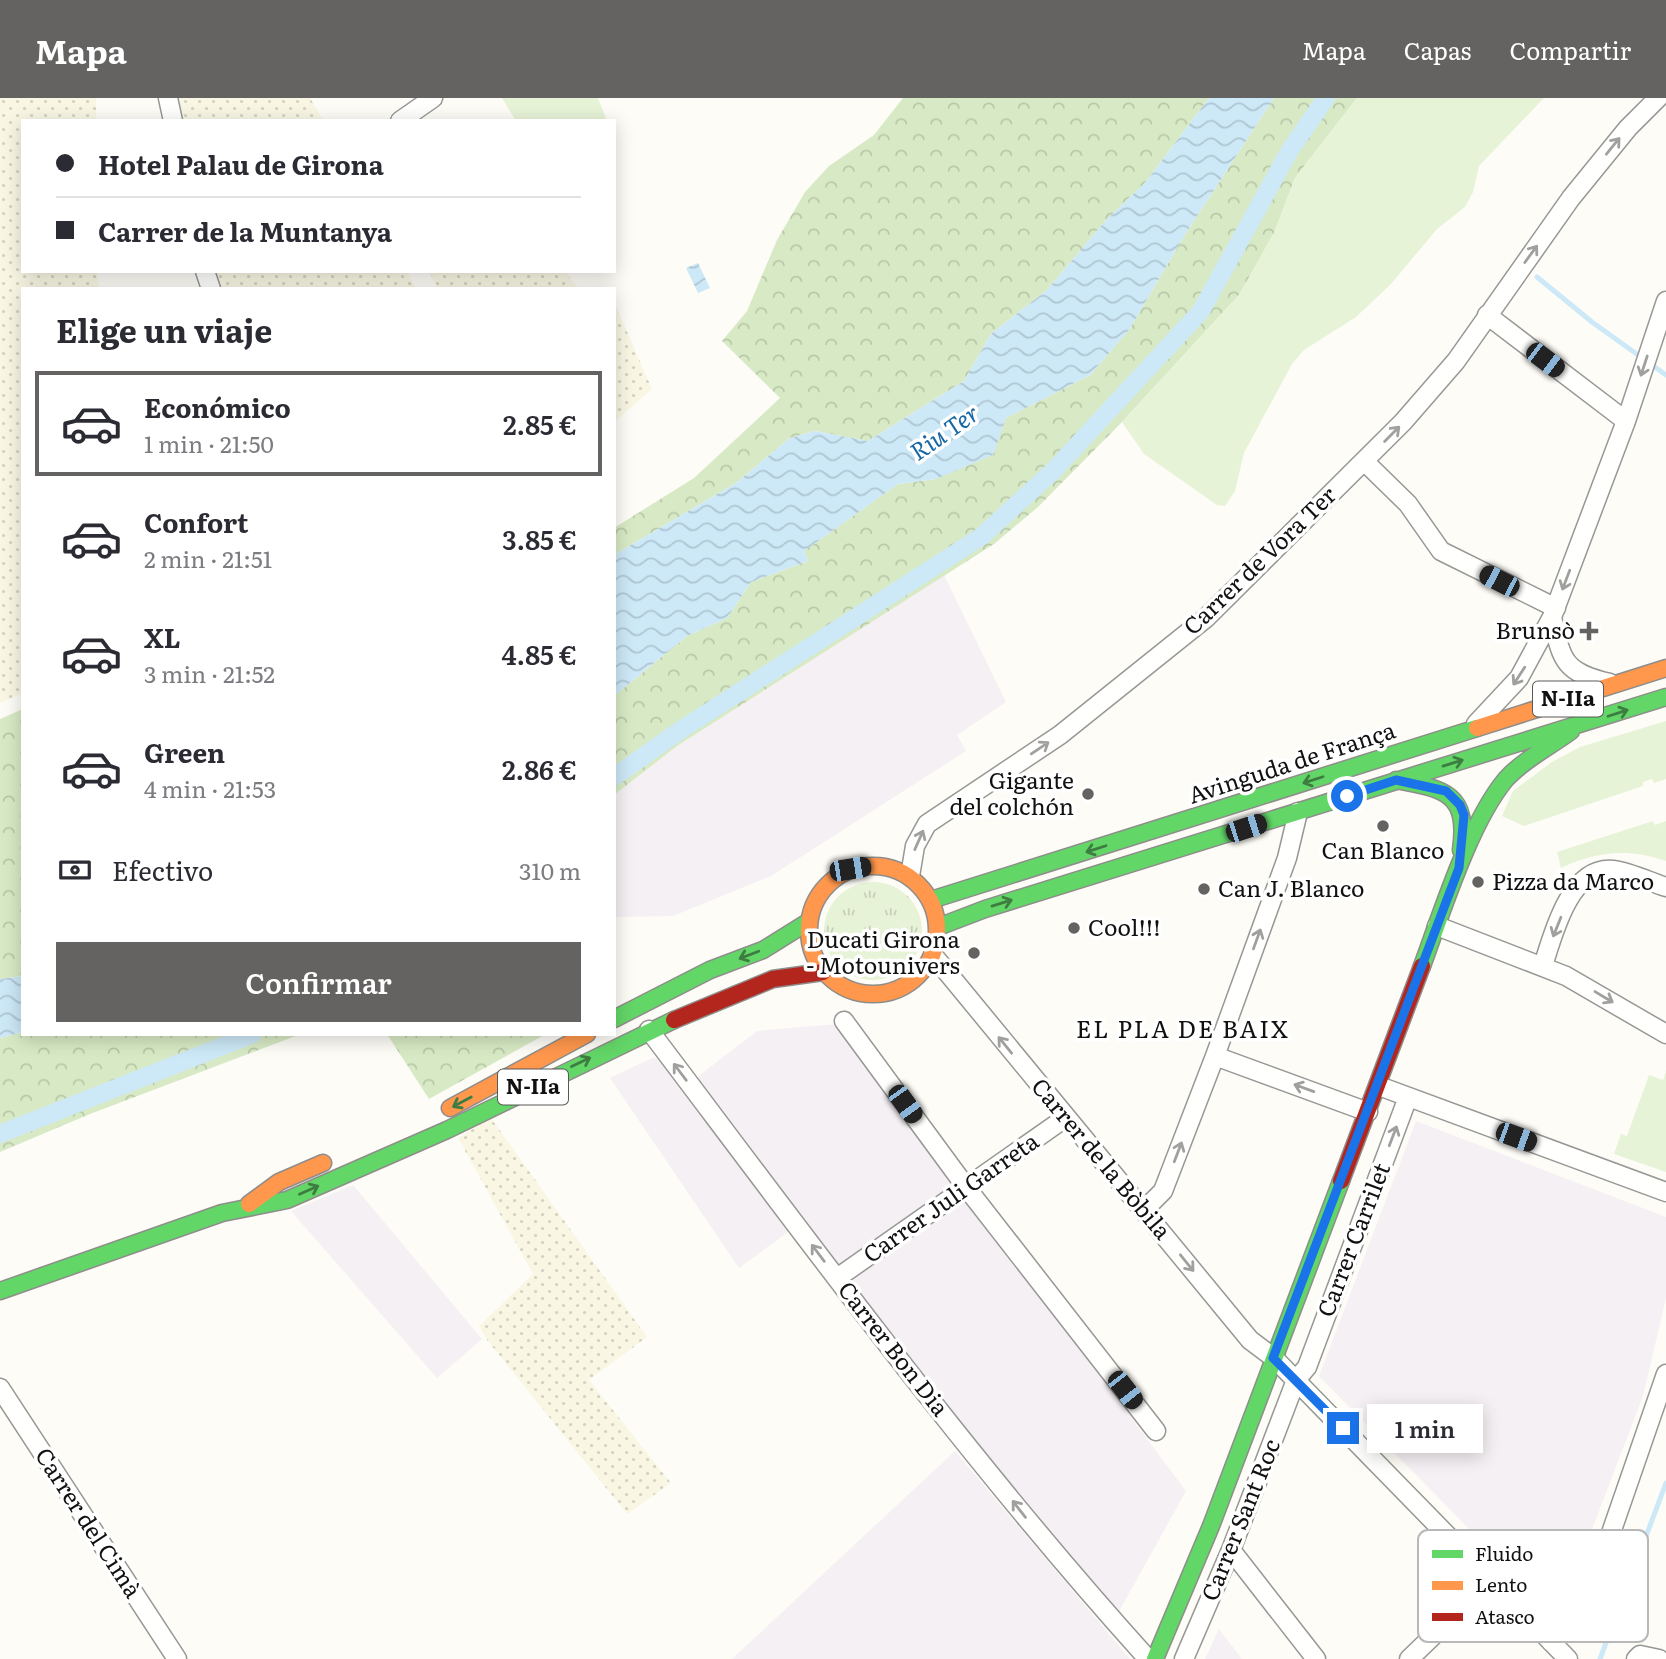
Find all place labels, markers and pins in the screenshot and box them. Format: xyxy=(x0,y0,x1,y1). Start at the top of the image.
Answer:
place label: Brunsò xyxy=(1495,612,1575,646)
marker: Brunsò xyxy=(1581,623,1597,639)
place label: Gigante del colchón xyxy=(949,762,1074,822)
marker: Gigante del colchón xyxy=(1080,786,1096,802)
marker: Can Blanco xyxy=(1375,818,1391,834)
place label: Can Blanco xyxy=(1322,832,1444,866)
place label: Pizza da Marco xyxy=(1492,863,1654,897)
place label: Can J. Blanco xyxy=(1218,870,1365,904)
marker: Pizza da Marco xyxy=(1470,874,1486,890)
marker: Can J. Blanco xyxy=(1196,881,1212,897)
place label: Cool!!! xyxy=(1088,909,1161,943)
marker: Cool!!! xyxy=(1066,920,1082,936)
place label: Ducati Girona - Motounivers xyxy=(806,921,961,981)
marker: Ducati Girona - Motounivers xyxy=(966,945,982,961)

